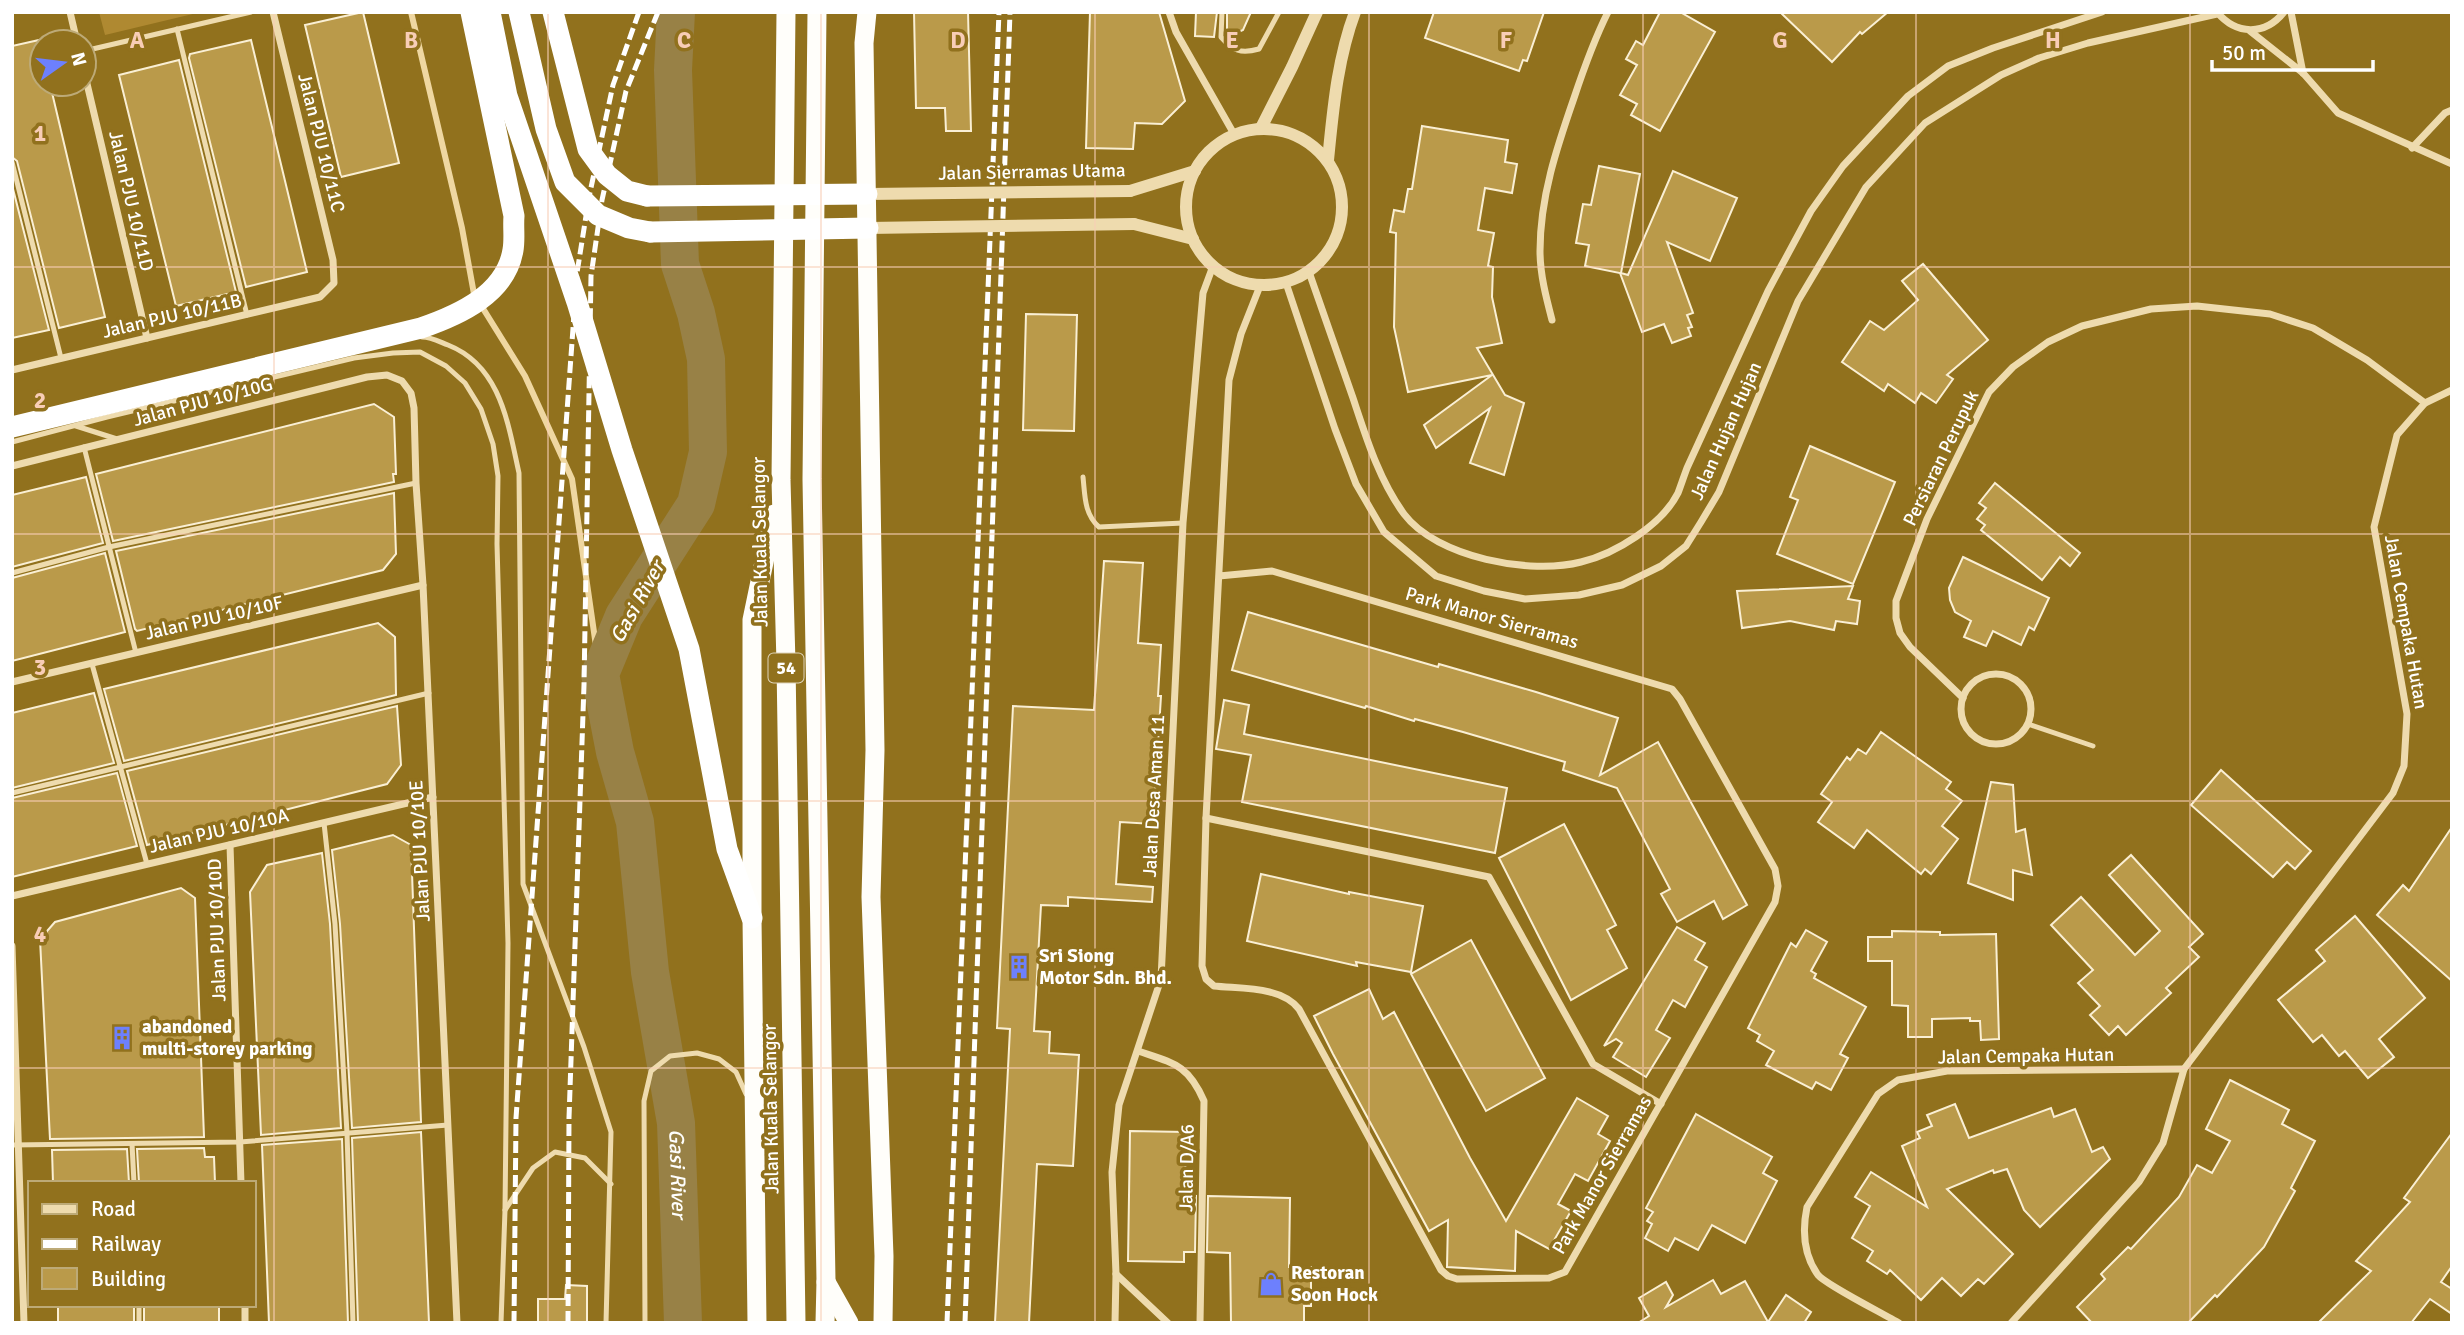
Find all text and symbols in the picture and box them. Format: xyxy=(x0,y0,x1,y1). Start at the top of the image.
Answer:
text: A xyxy=(130,26,145,55)
text: B xyxy=(404,26,418,55)
text: C xyxy=(677,26,691,55)
text: D xyxy=(950,26,966,55)
text: E xyxy=(1225,26,1239,55)
text: F xyxy=(1500,26,1512,55)
text: G xyxy=(1772,26,1788,55)
text: H xyxy=(2045,26,2061,55)
north arrow xyxy=(28,28,98,98)
scale bar xyxy=(2212,28,2373,72)
text: 50 m xyxy=(2222,40,2266,66)
text: N xyxy=(65,50,92,68)
street label: Jalan PJU 10/11C xyxy=(292,71,350,215)
text: 1 xyxy=(34,119,46,148)
street label: Jalan PJU 10/11D xyxy=(103,128,159,274)
street label: Jalan Sierramas Utama xyxy=(938,158,1126,186)
street label: Jalan PJU 10/11B xyxy=(100,288,244,344)
street label: Jalan Hujan Hujan xyxy=(1685,358,1767,504)
street label: Jalan PJU 10/10G xyxy=(131,372,275,432)
text: 2 xyxy=(34,386,46,415)
street label: Persiaran Perupuk xyxy=(1898,386,1984,530)
street label: Jalan Kuala Selangor xyxy=(747,457,773,627)
street label: Jalan Cempaka Hutan xyxy=(2379,533,2433,711)
water label: Gasi River xyxy=(604,554,672,647)
street label: Park Manor Sierramas xyxy=(1403,582,1581,654)
street label: Jalan PJU 10/10F xyxy=(143,590,285,646)
text: 3 xyxy=(34,653,46,682)
road number: 54 xyxy=(768,654,804,682)
street label: Jalan Desa Aman 11 xyxy=(1138,714,1170,878)
street label: Jalan PJU 10/10E xyxy=(404,780,436,922)
street label: Jalan PJU 10/10A xyxy=(147,803,292,859)
street label: Jalan PJU 10/10D xyxy=(203,858,231,1002)
text: 4 xyxy=(34,920,46,949)
place label: Sri Siong Motor Sdn. Bhd. xyxy=(1039,944,1172,990)
building icon: Sri Siong Motor Sdn. Bhd. xyxy=(1005,953,1033,981)
place label: abandoned multi-storey parking xyxy=(142,1015,313,1061)
building icon: abandoned multi-storey parking xyxy=(108,1024,136,1052)
street label: Jalan Kuala Selangor xyxy=(758,1024,784,1194)
street label: Jalan Cempaka Hutan xyxy=(1938,1042,2114,1070)
street label: Park Manor Sierramas xyxy=(1547,1092,1657,1258)
street label: Jalan D/A6 xyxy=(1174,1124,1200,1212)
water label: Gasi River xyxy=(663,1129,692,1222)
legend xyxy=(28,1181,256,1307)
text: Road xyxy=(91,1196,136,1222)
text: Railway xyxy=(91,1231,161,1257)
place label: Restoran Soon Hock xyxy=(1291,1261,1378,1307)
text: Building xyxy=(91,1266,166,1292)
shop icon: Restoran Soon Hock xyxy=(1257,1270,1285,1298)

